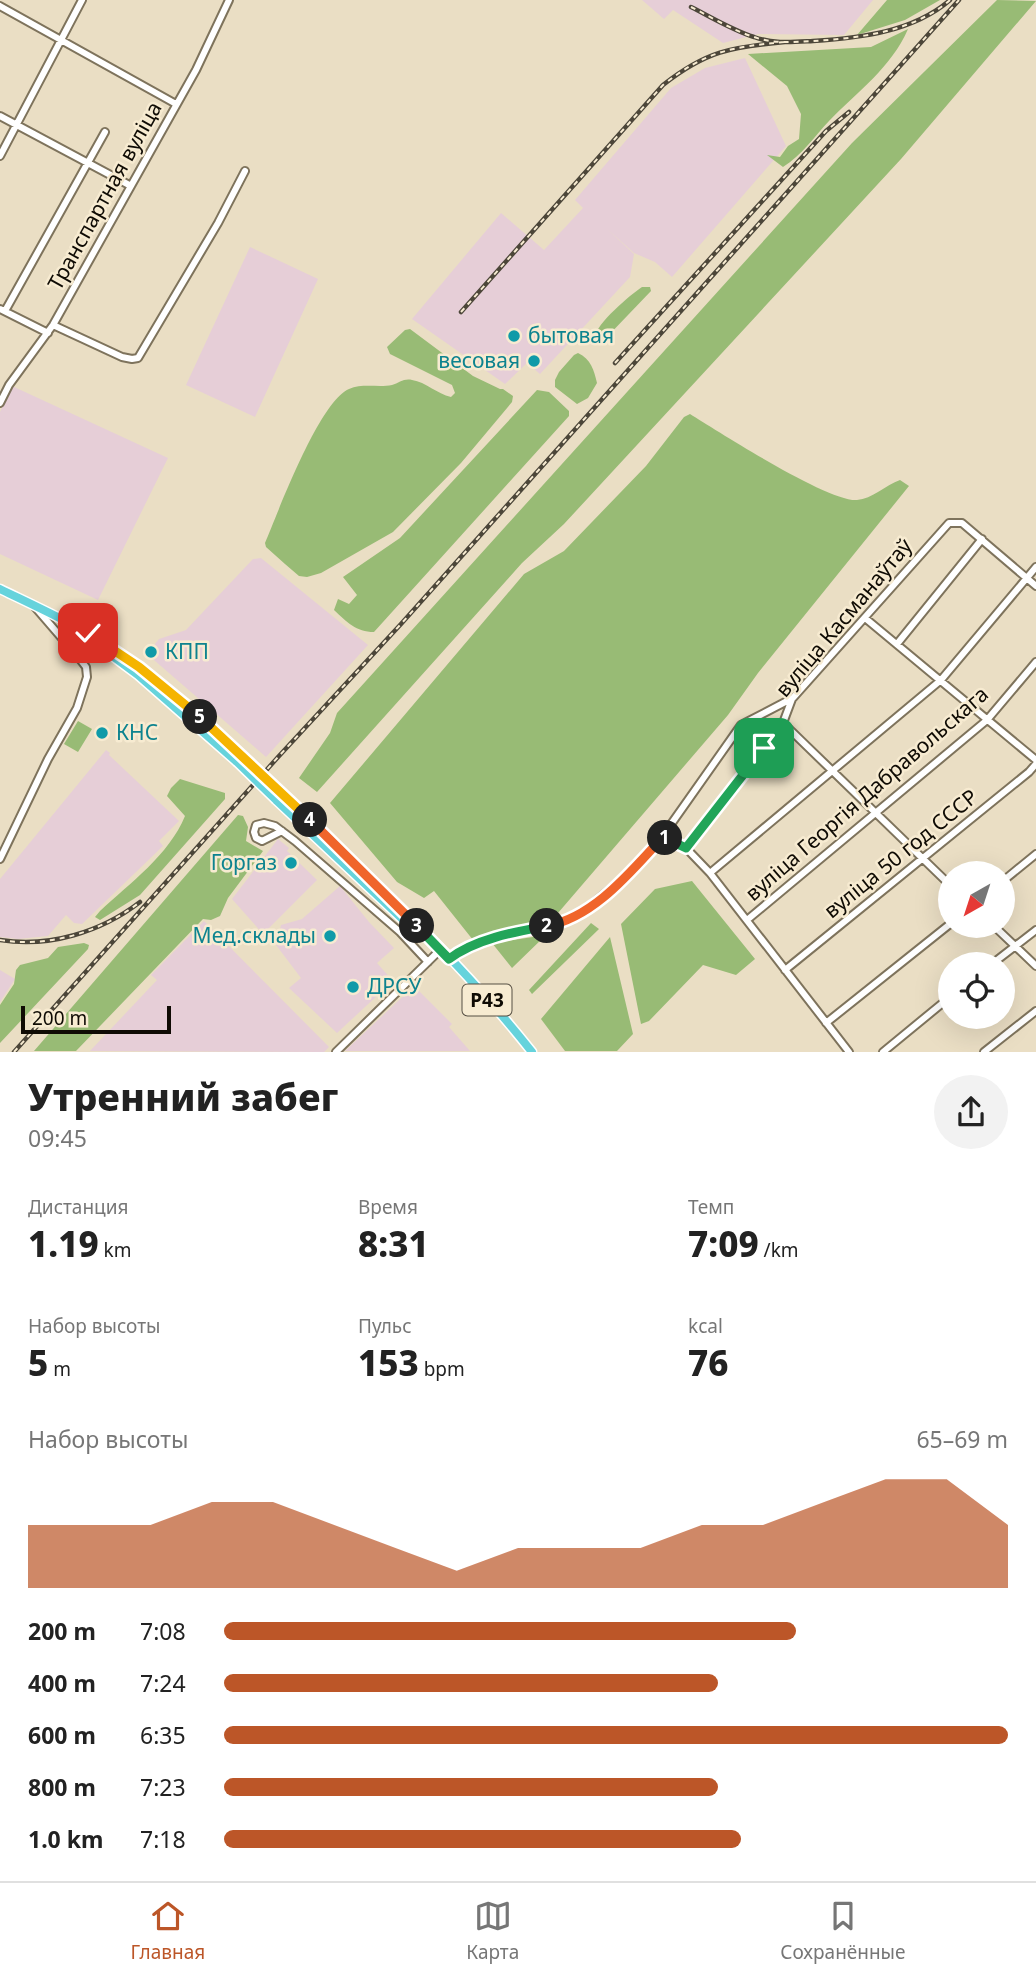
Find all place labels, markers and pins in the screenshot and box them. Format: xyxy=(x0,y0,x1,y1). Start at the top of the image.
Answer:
place label: бытовая xyxy=(528,321,614,349)
marker: бытовая xyxy=(506,328,522,344)
place label: весовая xyxy=(438,346,520,374)
marker: весовая xyxy=(526,353,542,369)
pin xyxy=(58,603,118,663)
place label: КПП xyxy=(165,637,209,665)
marker: КПП xyxy=(143,644,159,660)
pin: 5 xyxy=(182,700,218,734)
place label: КНС xyxy=(116,718,158,746)
pin xyxy=(734,718,794,778)
marker: КНС xyxy=(94,725,110,741)
pin: 4 xyxy=(292,802,328,838)
pin: 1 xyxy=(648,820,682,856)
place label: Горгаз xyxy=(211,848,277,876)
marker: Горгаз xyxy=(283,855,299,871)
pin: 3 xyxy=(400,908,434,944)
pin: 2 xyxy=(530,908,564,944)
place label: Мед.склады xyxy=(193,921,316,949)
marker: Мед.склады xyxy=(322,928,338,944)
place label: ДРСУ xyxy=(367,972,421,1000)
marker: ДРСУ xyxy=(345,979,361,995)

